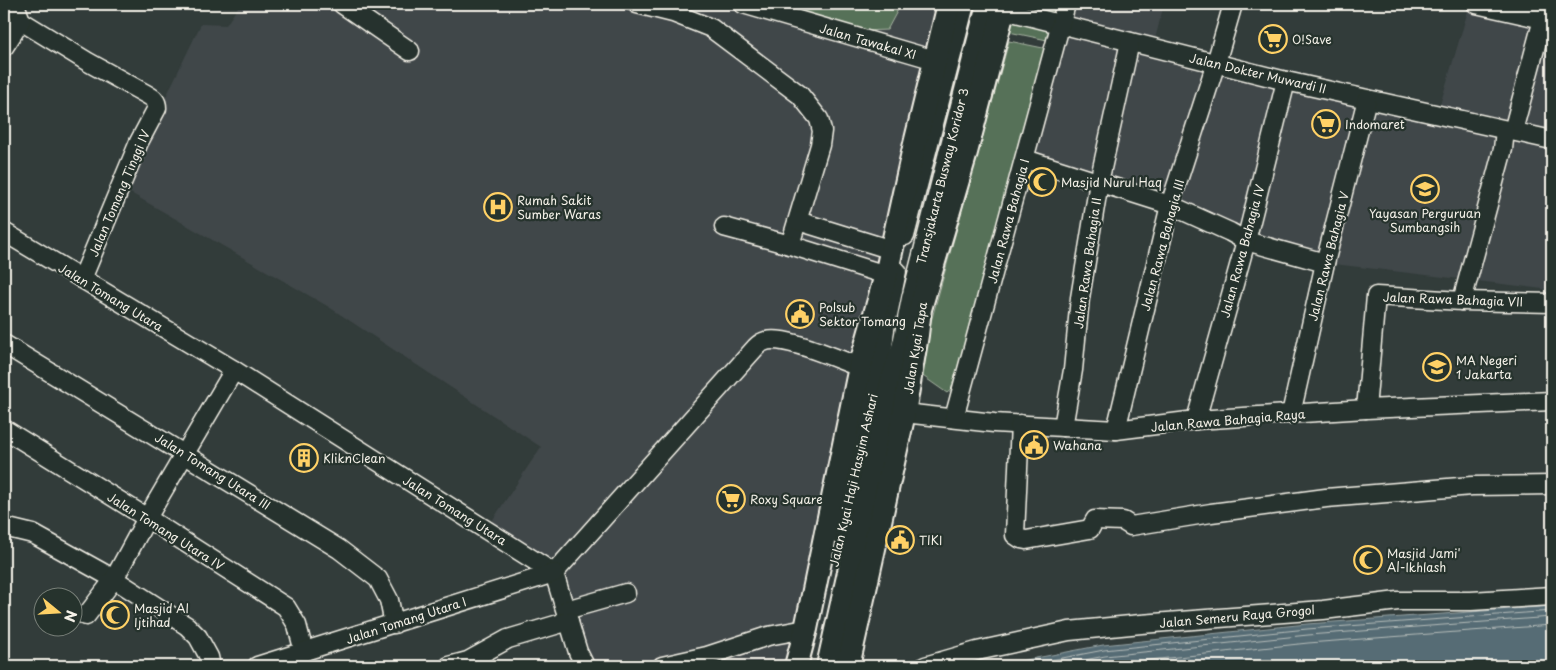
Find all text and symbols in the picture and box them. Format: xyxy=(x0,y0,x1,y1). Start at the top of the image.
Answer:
street label: Jalan Tawakal XI xyxy=(818,19,918,63)
supermarket icon: O!Save xyxy=(1258,24,1288,54)
place label: O!Save xyxy=(1292,30,1332,48)
street label: Jalan Dokter Muwardi II xyxy=(1188,48,1328,98)
street label: Transjakarta Busway Koridor 3 xyxy=(911,86,973,266)
supermarket icon: Indomaret xyxy=(1311,109,1341,139)
place label: Indomaret xyxy=(1345,115,1405,133)
street label: Jalan Tomang Tinggi IV xyxy=(84,127,154,259)
street label: Jalan Rawa Bahagia I xyxy=(983,157,1033,285)
mosque icon: Masjid Nurul Haq xyxy=(1027,167,1057,197)
place label: Masjid Nurul Haq xyxy=(1061,173,1162,191)
school or university icon: Yayasan Perguruan Sumbangsih xyxy=(1410,174,1440,204)
street label: Jalan Rawa Bahagia III xyxy=(1136,177,1188,313)
street label: Jalan Rawa Bahagia IV xyxy=(1216,182,1268,320)
street label: Jalan Rawa Bahagia V xyxy=(1303,189,1353,323)
place label: Rumah Sakit Sumber Waras xyxy=(517,191,602,223)
hospital icon: Rumah Sakit Sumber Waras xyxy=(483,192,513,222)
street label: Jalan Rawa Bahagia II xyxy=(1069,196,1105,330)
place label: Yayasan Perguruan Sumbangsih xyxy=(1369,204,1481,236)
street label: Jalan Tomang Utara xyxy=(55,259,167,336)
street label: Jalan Rawa Bahagia VII xyxy=(1383,288,1523,310)
place label: Polsub Sektor Tomang xyxy=(819,298,906,330)
public building icon: Polsub Sektor Tomang xyxy=(785,299,815,329)
street label: Jalan Kyai Tapa xyxy=(899,300,931,395)
place label: MA Negeri 1 Jakarta xyxy=(1456,351,1517,383)
school or university icon: MA Negeri 1 Jakarta xyxy=(1422,352,1452,382)
street label: Jalan Kyai Haji Hasyim Ashari xyxy=(824,392,882,568)
street label: Jalan Rawa Bahagia Raya xyxy=(1150,404,1306,436)
street label: Jalan Tomang Utara III xyxy=(152,428,274,514)
public building icon: Wahana xyxy=(1019,430,1049,460)
place label: Wahana xyxy=(1053,436,1102,454)
building icon: KliknClean xyxy=(289,443,319,473)
place label: KliknClean xyxy=(323,449,385,467)
street label: Jalan Tomang Utara xyxy=(400,471,511,549)
supermarket icon: Roxy Square xyxy=(716,484,746,514)
street label: Jalan Tomang Utara IV xyxy=(104,488,228,574)
place label: Roxy Square xyxy=(750,490,823,508)
public building icon: TIKI xyxy=(885,525,915,555)
place label: TIKI xyxy=(919,531,942,549)
place label: Masjid Jami' Al-Ikhlash xyxy=(1387,544,1461,576)
mosque icon: Masjid Jami' Al-Ikhlash xyxy=(1353,545,1383,575)
north arrow xyxy=(32,588,82,638)
street label: Jalan Tomang Utara I xyxy=(344,592,468,648)
place label: Masjid Al Ijtihad xyxy=(134,599,189,631)
mosque icon: Masjid Al Ijtihad xyxy=(100,600,130,630)
street label: Jalan Semeru Raya Grogol xyxy=(1159,600,1315,632)
text: N xyxy=(59,608,83,625)

